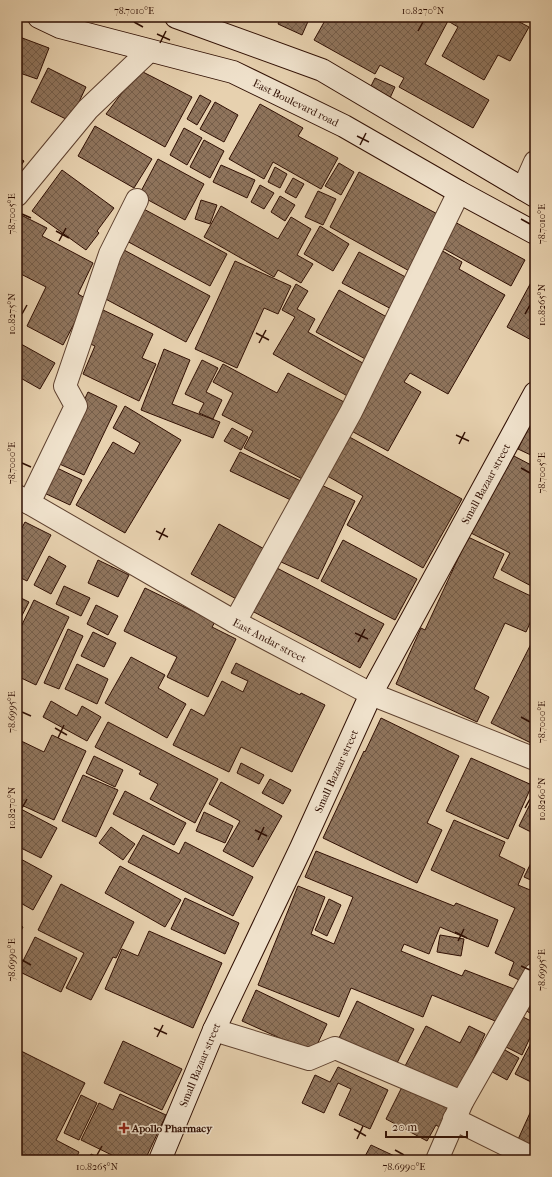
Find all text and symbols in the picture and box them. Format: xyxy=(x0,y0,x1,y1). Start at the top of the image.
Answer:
text: 78.7010°E xyxy=(114,5,154,17)
text: 10.8270°N xyxy=(402,5,445,17)
street label: East Boulevard road xyxy=(251,76,342,129)
text: 78.7005°E xyxy=(6,193,18,235)
text: 78.7010°E xyxy=(536,204,548,244)
text: 10.8265°N xyxy=(536,284,548,326)
text: 10.8275°N xyxy=(6,293,18,335)
street label: Small Bazaar street xyxy=(458,441,513,527)
text: 78.7000°E xyxy=(6,442,18,484)
text: 78.7005°E xyxy=(536,452,548,494)
street label: East Andar street xyxy=(231,616,309,665)
text: 78.6995°E xyxy=(6,691,18,733)
text: 78.7000°E xyxy=(536,701,548,743)
street label: Small Bazaar street xyxy=(311,727,361,815)
text: 10.8260°N xyxy=(536,777,548,821)
text: 10.8270°N xyxy=(6,786,18,829)
text: 78.6990°E xyxy=(6,939,18,981)
text: 78.6995°E xyxy=(536,949,548,991)
street label: Small Bazaar street xyxy=(176,1021,223,1109)
scale bar xyxy=(386,1113,467,1139)
text: 20 m xyxy=(392,1120,417,1134)
place label: Apollo Pharmacy xyxy=(131,1122,213,1135)
marker: Apollo Pharmacy xyxy=(119,1123,129,1133)
text: 10.8265°N xyxy=(76,1161,118,1173)
text: 78.6990°E xyxy=(383,1161,425,1173)

